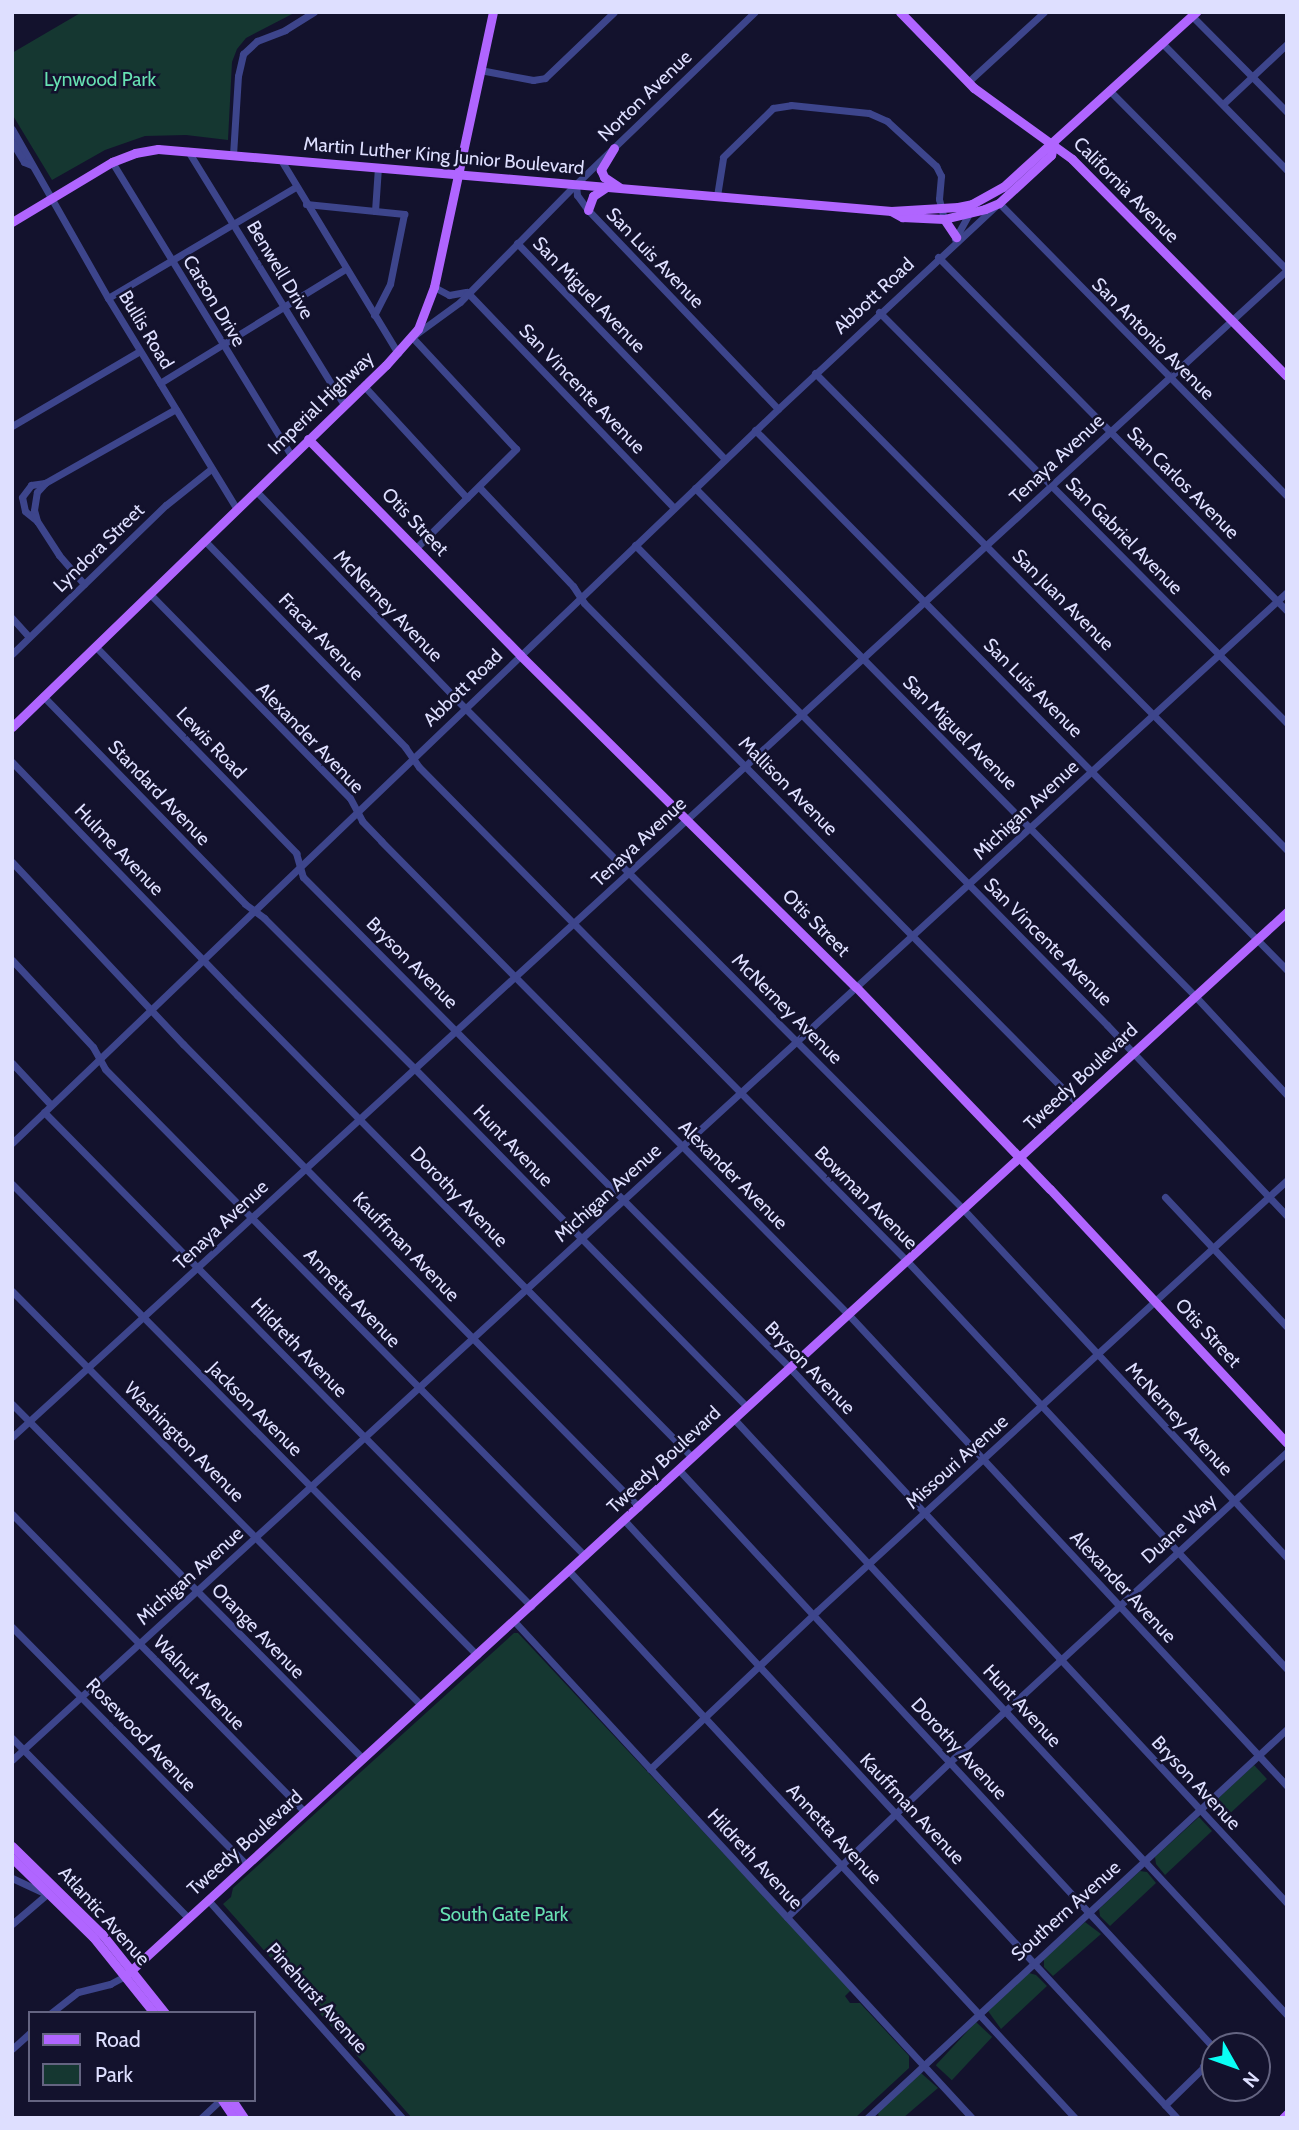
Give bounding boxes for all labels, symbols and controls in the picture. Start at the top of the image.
street label: Norton Avenue [593,46,697,146]
park label: Lynwood Park [44,69,156,91]
street label: Martin Luther King Junior Boulevard [303,132,585,180]
street label: California Avenue [1068,132,1184,248]
street label: San Luis Avenue [601,203,709,313]
street label: Benwell Drive [242,217,318,323]
street label: San Miguel Avenue [528,232,650,358]
street label: Carson Drive [178,251,250,351]
street label: Abbott Road [829,253,919,339]
street label: San Antonio Avenue [1087,273,1219,405]
street label: Bullis Road [114,287,178,373]
street label: San Vincente Avenue [514,319,650,459]
street label: Imperial Highway [263,347,379,459]
street label: Tenaya Avenue [1005,409,1109,509]
street label: San Carlos Avenue [1122,422,1244,544]
street label: San Gabriel Avenue [1061,473,1187,599]
street label: Otis Street [377,483,453,561]
street label: Lyndora Street [49,499,149,597]
street label: McNerney Avenue [329,545,447,667]
street label: San Juan Avenue [1008,545,1118,655]
street label: Fracar Avenue [274,589,368,685]
street label: San Luis Avenue [979,634,1087,742]
street label: Abbott Road [419,645,507,731]
street label: San Miguel Avenue [898,671,1022,795]
street label: Alexander Avenue [251,678,369,798]
street label: Lewis Road [171,703,251,783]
street label: Mallison Avenue [734,732,842,840]
street label: Standard Avenue [103,736,215,850]
street label: Michigan Avenue [969,755,1083,865]
street label: Tenaya Avenue [587,792,691,892]
street label: Hulme Avenue [70,799,168,901]
street label: San Vincente Avenue [979,873,1117,1011]
street label: Otis Street [778,885,854,961]
street label: Bryson Avenue [361,912,463,1014]
street label: McNerney Avenue [727,949,847,1069]
street label: Tweedy Boulevard [1020,1019,1142,1135]
street label: Hunt Avenue [468,1100,558,1192]
street label: Alexander Avenue [674,1116,792,1234]
street label: Michigan Avenue [550,1139,666,1247]
street label: Dorothy Avenue [405,1142,513,1252]
street label: Bowman Avenue [810,1142,922,1254]
street label: Tenaya Avenue [169,1175,273,1275]
street label: Kauffman Avenue [348,1188,464,1306]
street label: Annetta Avenue [299,1244,405,1352]
street label: Hildreth Avenue [246,1294,352,1402]
street label: Otis Street [1170,1294,1246,1372]
street label: Bryson Avenue [760,1317,860,1419]
street label: Jackson Avenue [203,1357,307,1461]
street label: McNerney Avenue [1121,1358,1237,1480]
street label: Washington Avenue [119,1377,249,1507]
street label: Tweedy Boulevard [603,1402,725,1518]
street label: Missouri Avenue [901,1410,1013,1514]
street label: Duane Way [1137,1489,1221,1569]
street label: Michigan Avenue [132,1522,248,1630]
street label: Alexander Avenue [1065,1526,1181,1648]
street label: Orange Avenue [207,1579,309,1683]
street label: Walnut Avenue [148,1631,250,1735]
street label: Hunt Avenue [978,1660,1066,1752]
street label: Rosewood Avenue [81,1674,201,1796]
street label: Dorothy Avenue [906,1693,1012,1805]
street label: Bryson Avenue [1147,1731,1245,1835]
street label: Kauffman Avenue [855,1749,969,1869]
street label: Annetta Avenue [782,1779,886,1889]
street label: Tweedy Boulevard [183,1785,307,1901]
street label: Hildreth Avenue [703,1804,807,1914]
street label: Southern Avenue [1007,1856,1125,1966]
street label: Atlantic Avenue [54,1862,154,1970]
park label: South Gate Park [440,1904,568,1926]
street label: Pinehurst Avenue [262,1938,372,2058]
legend [28,2011,256,2102]
text: Road [95,2027,141,2052]
north arrow [1201,2032,1271,2102]
text: Park [95,2062,133,2087]
text: N [1238,2067,1264,2092]

